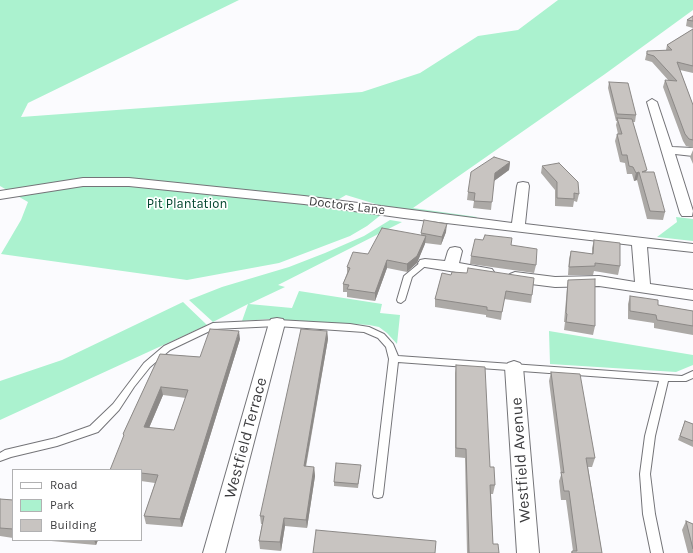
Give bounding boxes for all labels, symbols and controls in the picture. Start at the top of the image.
street label: Doctors Lane [308,194,386,218]
park label: Pit Plantation [147,196,227,212]
street label: Westfield Terrace [221,375,271,501]
street label: Westfield Avenue [507,397,535,523]
legend [12,469,142,541]
text: Road [50,478,78,492]
text: Park [50,498,74,512]
text: Building [50,518,96,532]

